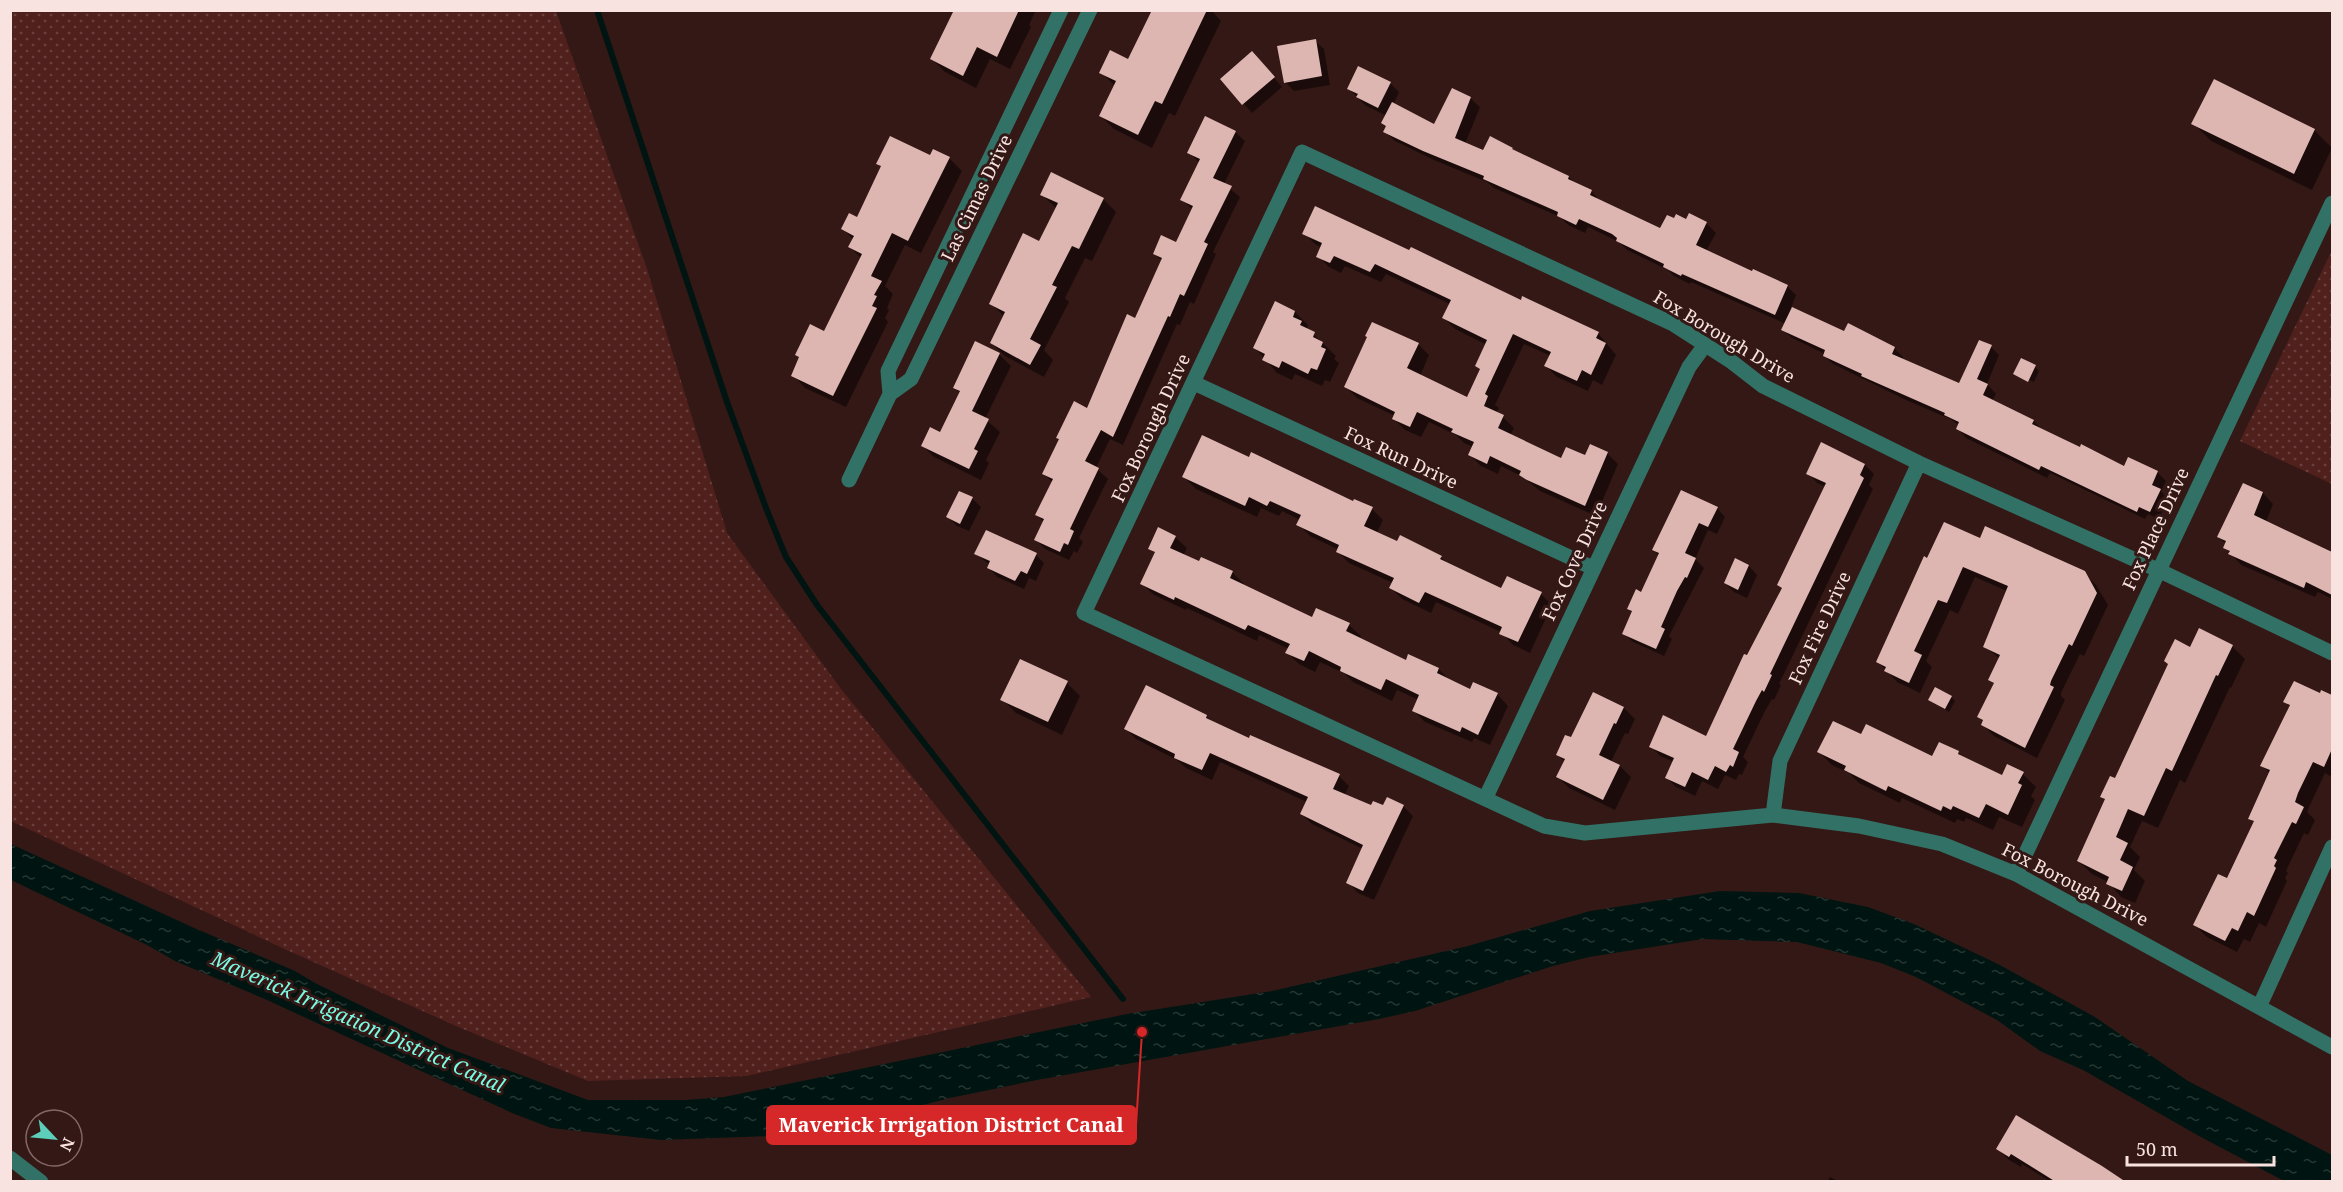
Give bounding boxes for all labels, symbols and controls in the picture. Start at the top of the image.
street label: Las Cimas Drive [935,130,1017,265]
street label: Fox Borough Drive [1649,284,1800,388]
street label: Fox Borough Drive [1105,350,1195,506]
street label: Fox Run Drive [1341,420,1462,494]
street label: Fox Place Drive [2116,463,2194,594]
street label: Fox Cove Drive [1536,497,1612,624]
street label: Fox Fire Drive [1782,567,1856,688]
street label: Fox Borough Drive [1998,837,2153,931]
water label: Maverick Irrigation District Canal [206,944,509,1099]
callout: Maverick Irrigation District Canal [767,1106,1136,1144]
north arrow [24,1108,84,1168]
text: Maverick Irrigation District Canal [779,1111,1123,1138]
scale bar [2127,1129,2274,1167]
text: N [55,1134,80,1155]
text: 50 m [2136,1137,2178,1161]

